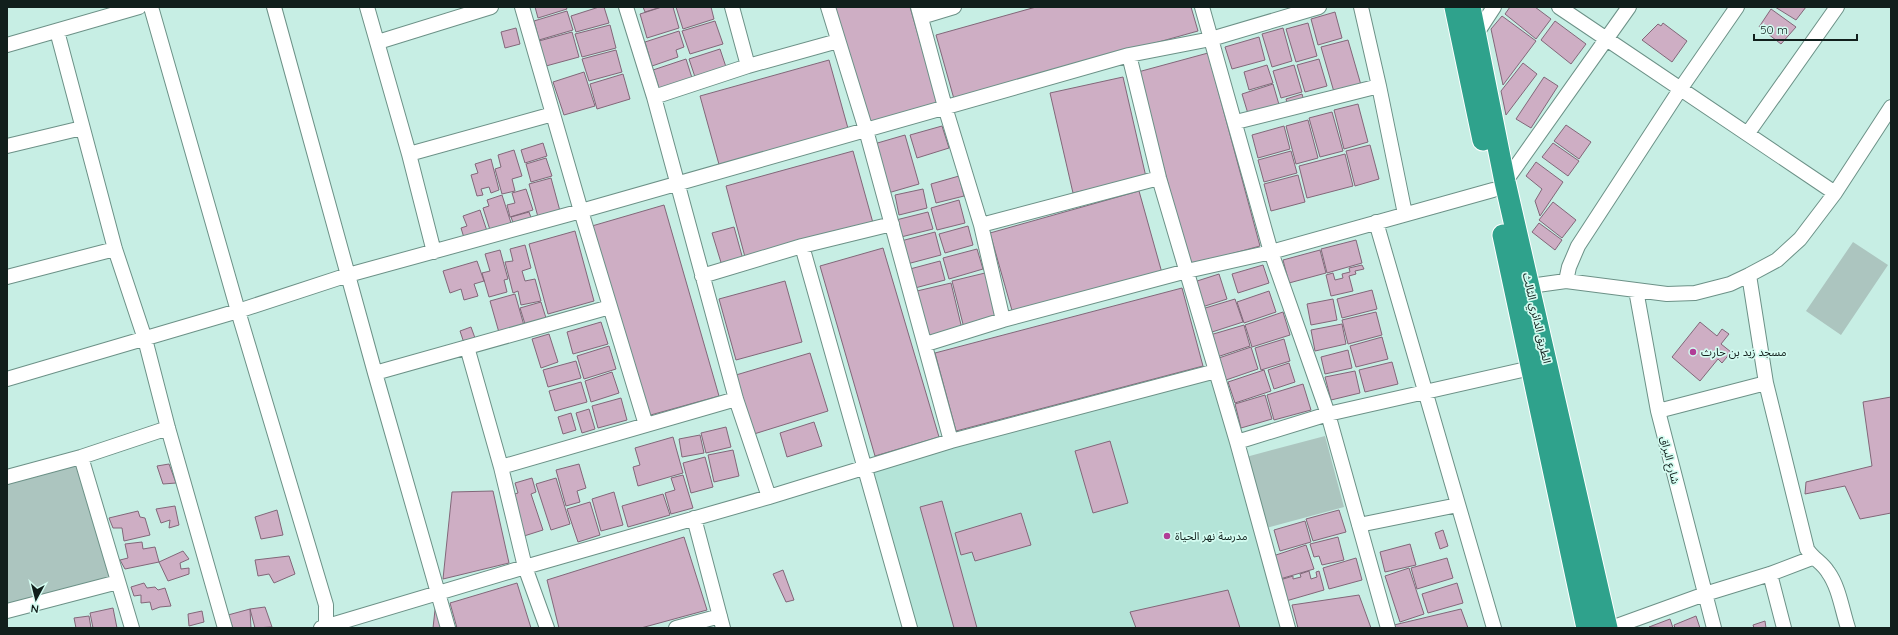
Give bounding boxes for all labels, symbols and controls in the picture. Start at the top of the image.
scale bar [1754,16,1857,42]
text: 50 m [1760,22,1788,37]
street label: الطريق الدائري الثالث [1517,271,1554,365]
place label: مسجد زيد بن حارث [1701,345,1787,359]
marker: مسجد زيد بن حارث [1688,347,1698,357]
street label: شارع البراق [1656,435,1683,486]
place label: مدرسة نهر الحياة [1175,529,1248,543]
marker: مدرسة نهر الحياة [1162,531,1172,541]
north arrow [16,579,56,619]
text: N [30,601,40,616]

